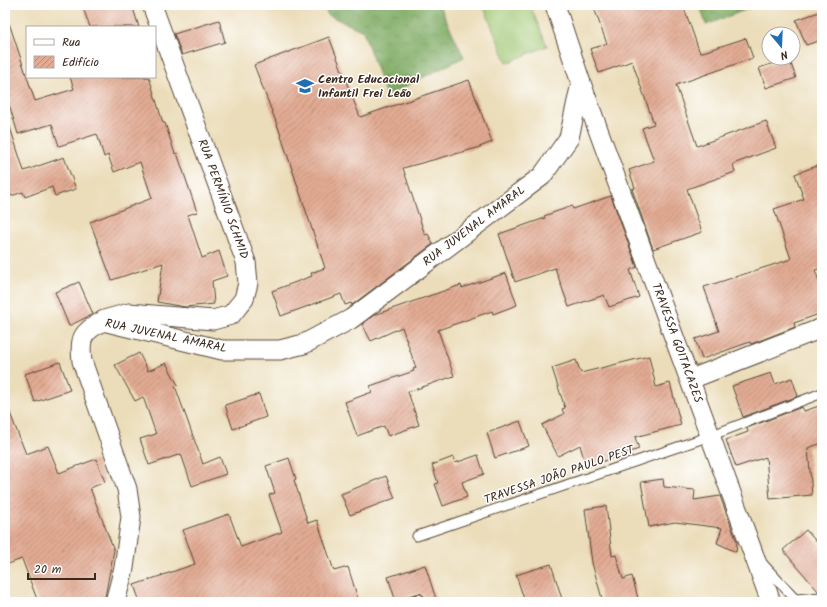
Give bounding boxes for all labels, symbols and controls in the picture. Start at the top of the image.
legend [26,26,156,78]
north arrow [761,26,801,66]
text: Rua [62,33,81,52]
text: N [778,45,790,64]
text: Edifício [62,53,99,72]
place label: Centro Educacional Infantil Frei Leão [318,70,420,103]
school or university icon: Centro Educacional Infantil Frei Leão [295,76,315,96]
street label: RUA PERMÍNIO SCHMID [192,136,254,262]
street label: RUA JUVENAL AMARAL [419,181,529,271]
street label: TRAVESSA GOITACAZES [646,280,708,406]
street label: RUA JUVENAL AMARAL [103,314,229,358]
street label: TRAVESSA JOÃO PAULO PEST [481,440,638,510]
scale bar [28,555,95,581]
text: 20 m [34,560,62,579]

